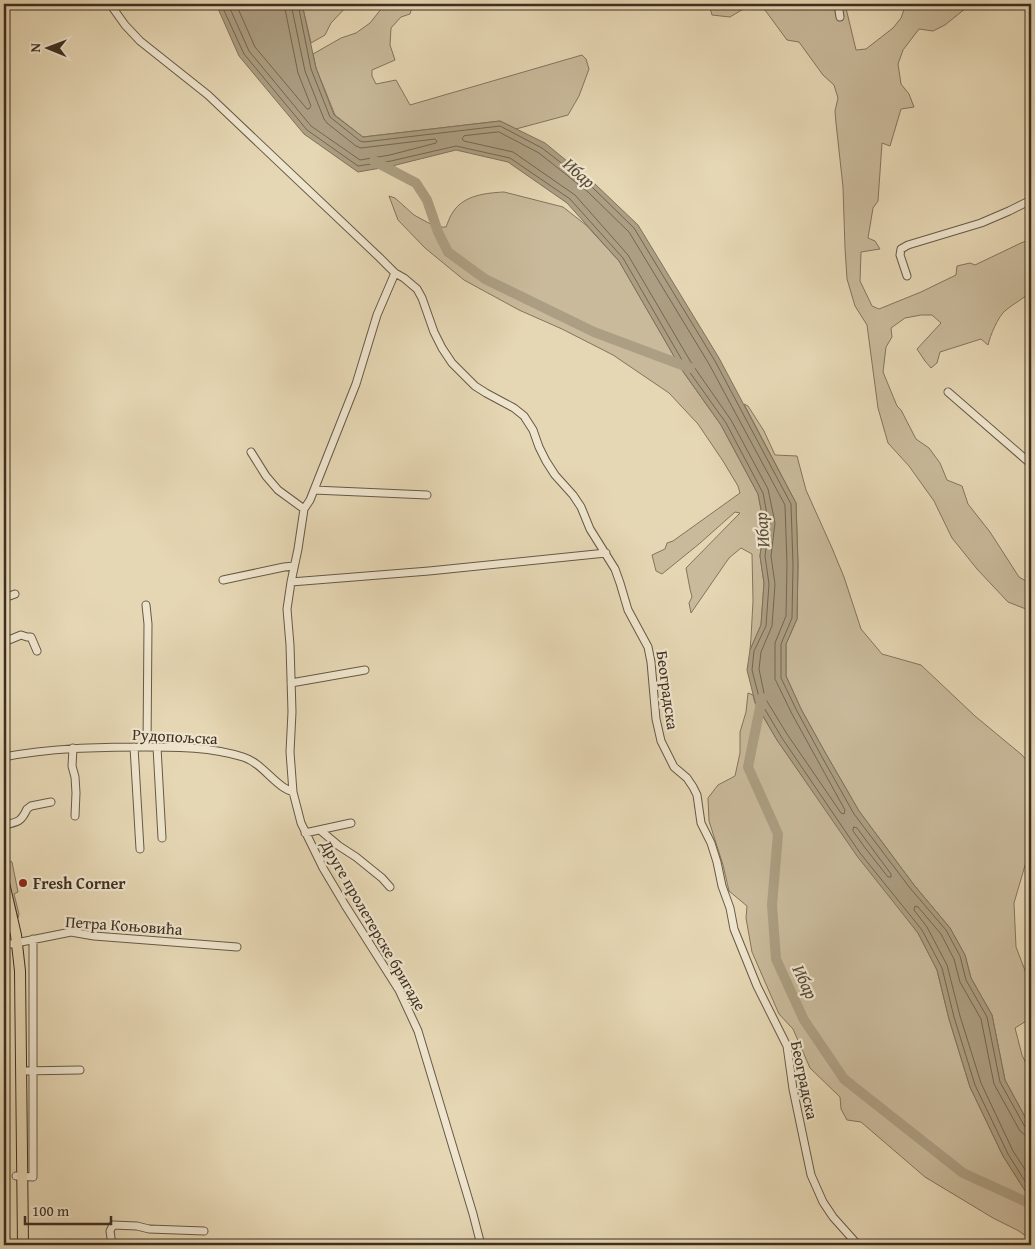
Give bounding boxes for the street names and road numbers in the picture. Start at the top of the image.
street label: Београдска [651,649,685,731]
street label: Рудопољска [132,722,219,750]
street label: Друге пролетерске бригаде [315,834,433,1015]
street label: Петра Коњовића [65,909,184,941]
street label: Београдска [785,1039,825,1122]

